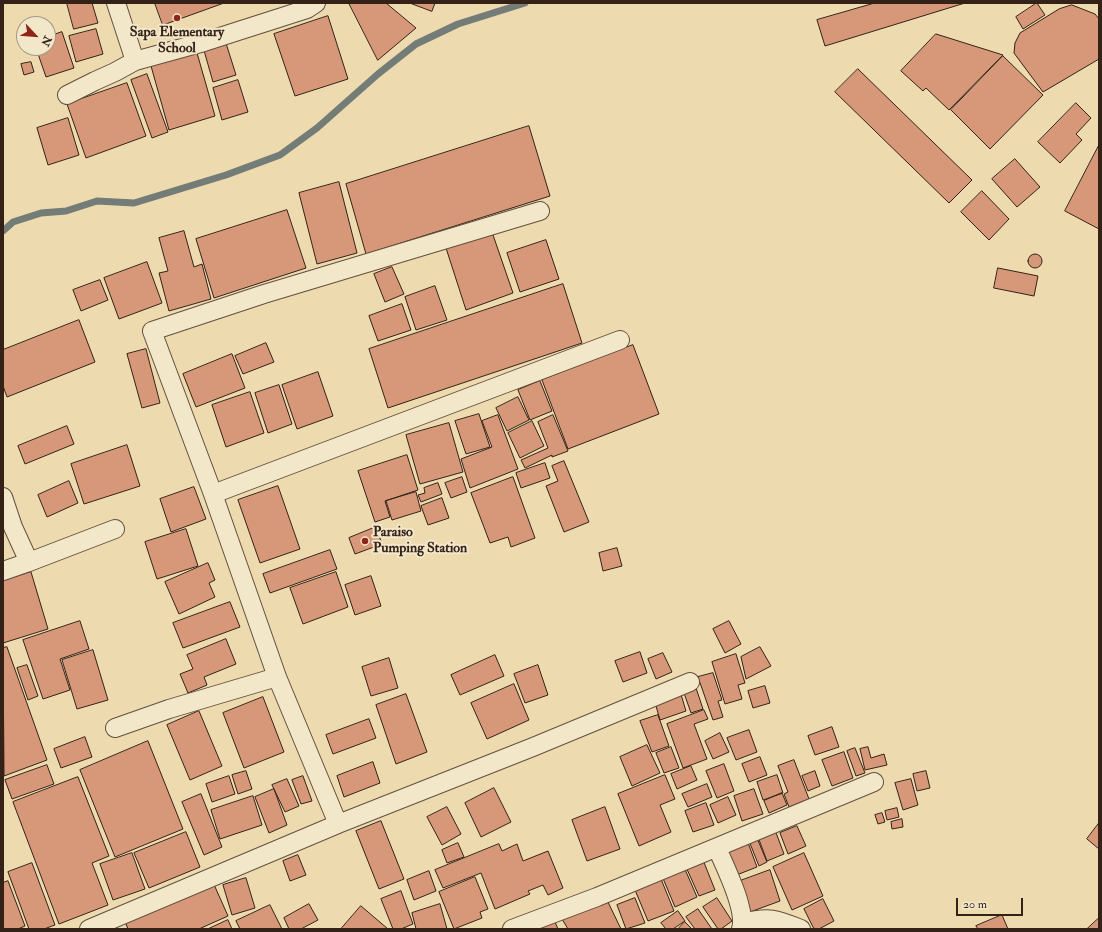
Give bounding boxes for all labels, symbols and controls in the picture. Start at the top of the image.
marker: Sapa Elementary School [172,13,182,23]
north arrow [16,16,56,56]
place label: Sapa Elementary School [130,25,224,58]
text: N [38,34,54,48]
place label: Paraiso Pumping Station [373,525,467,558]
marker: Paraiso Pumping Station [360,536,370,546]
scale bar [958,890,1025,916]
text: 20 m [963,897,987,912]

